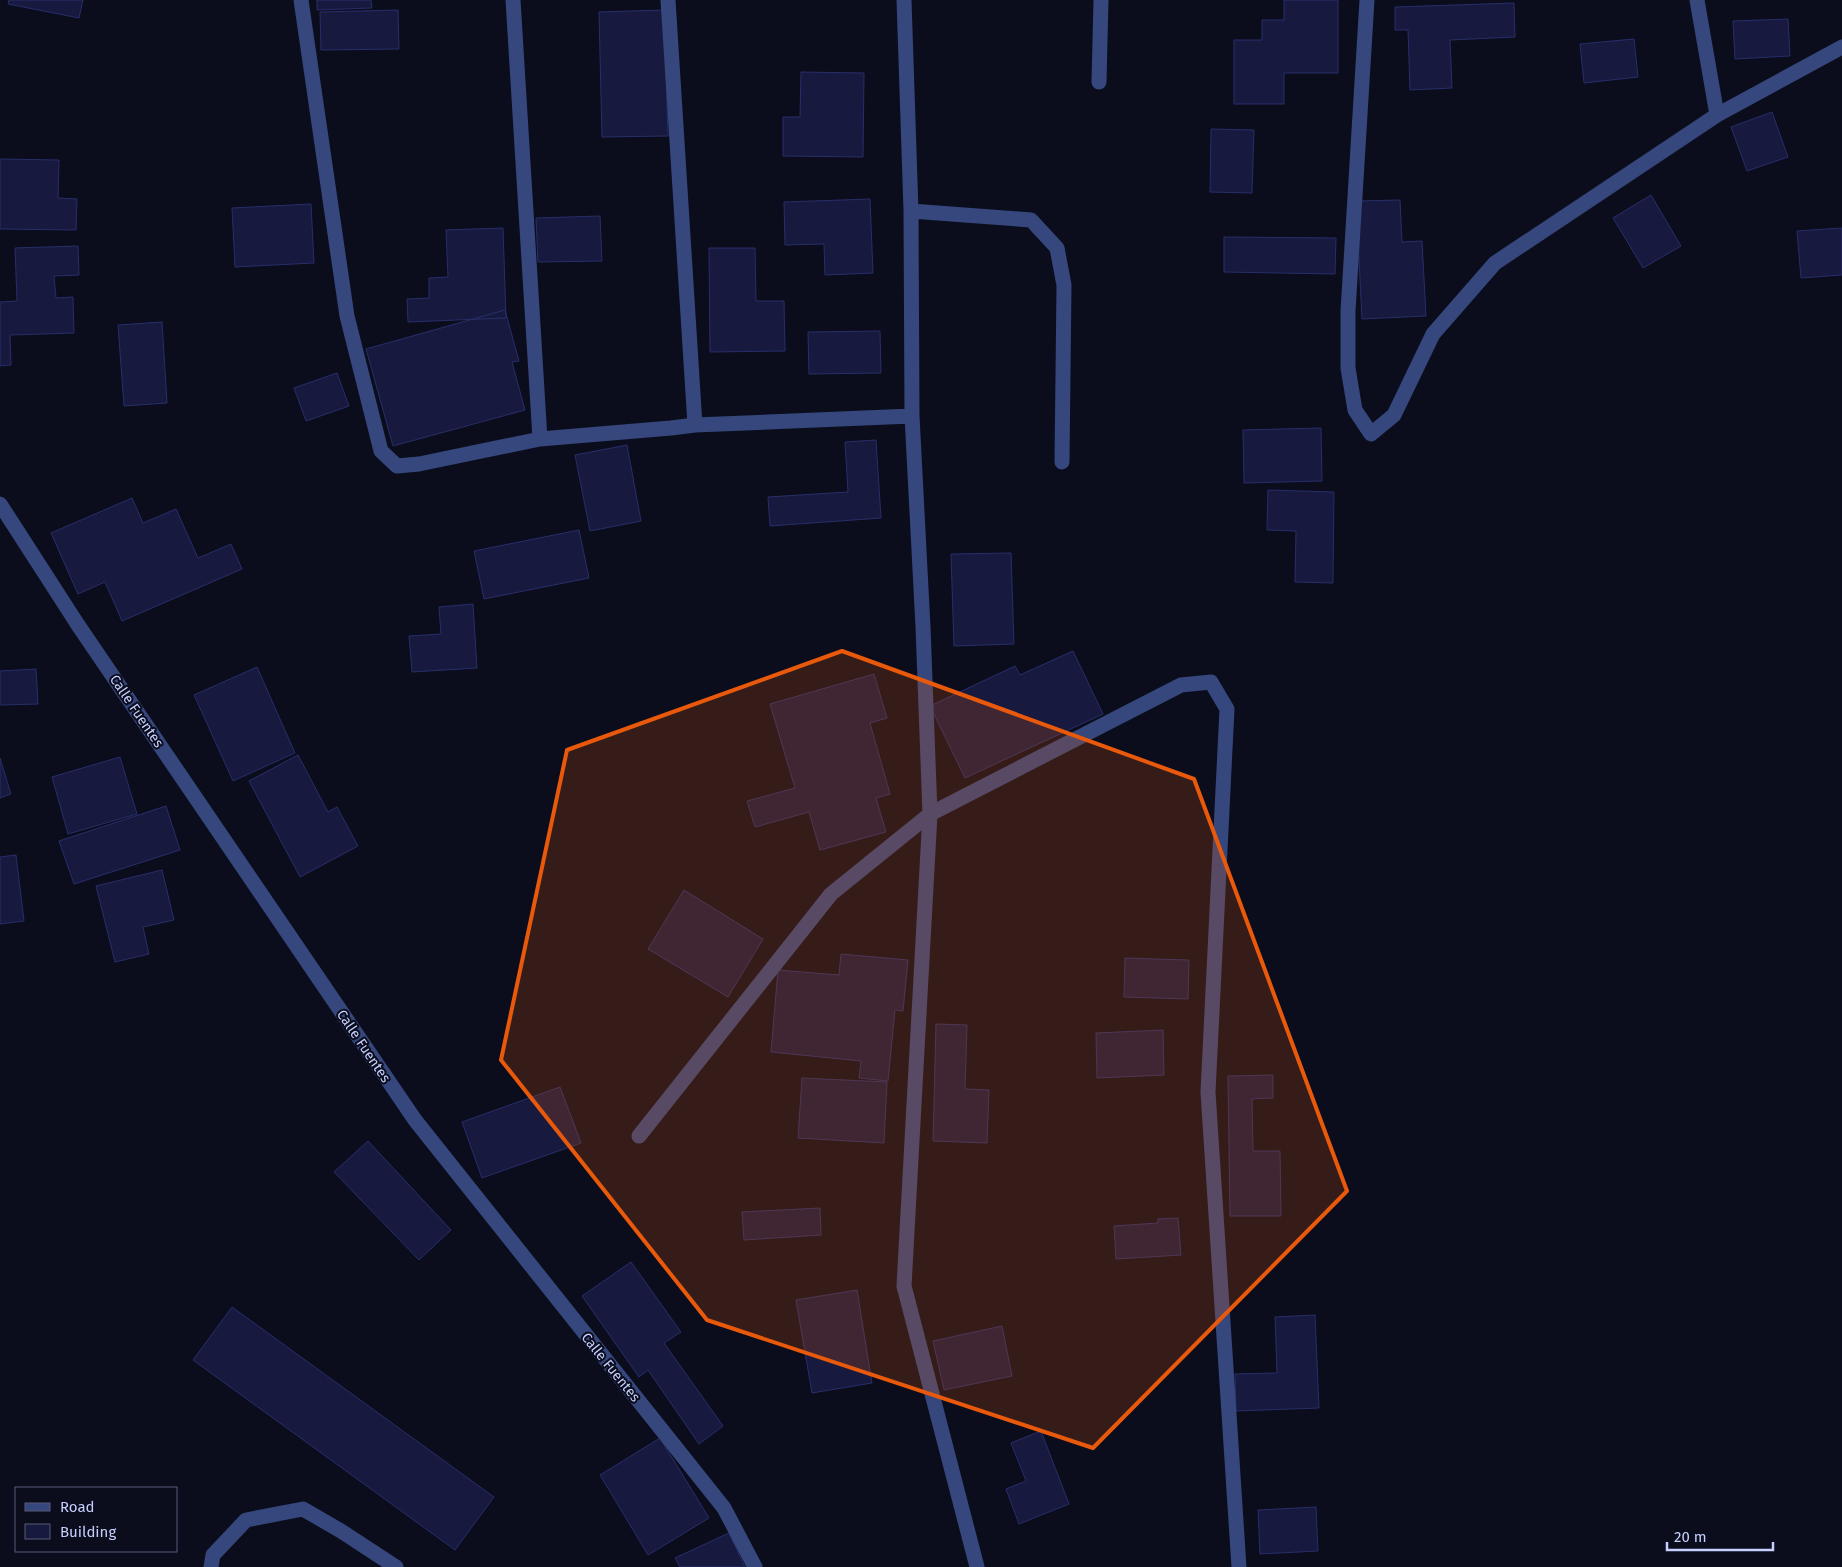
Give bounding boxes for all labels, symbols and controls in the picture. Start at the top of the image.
street label: Calle Fuentes [106,672,167,751]
street label: Calle Fuentes [333,1007,394,1086]
street label: Calle Fuentes [578,1329,644,1406]
legend [15,1487,178,1552]
text: Road [60,1498,95,1516]
scale bar [1667,1520,1773,1552]
text: Building [60,1523,116,1541]
text: 20 m [1674,1528,1707,1546]

